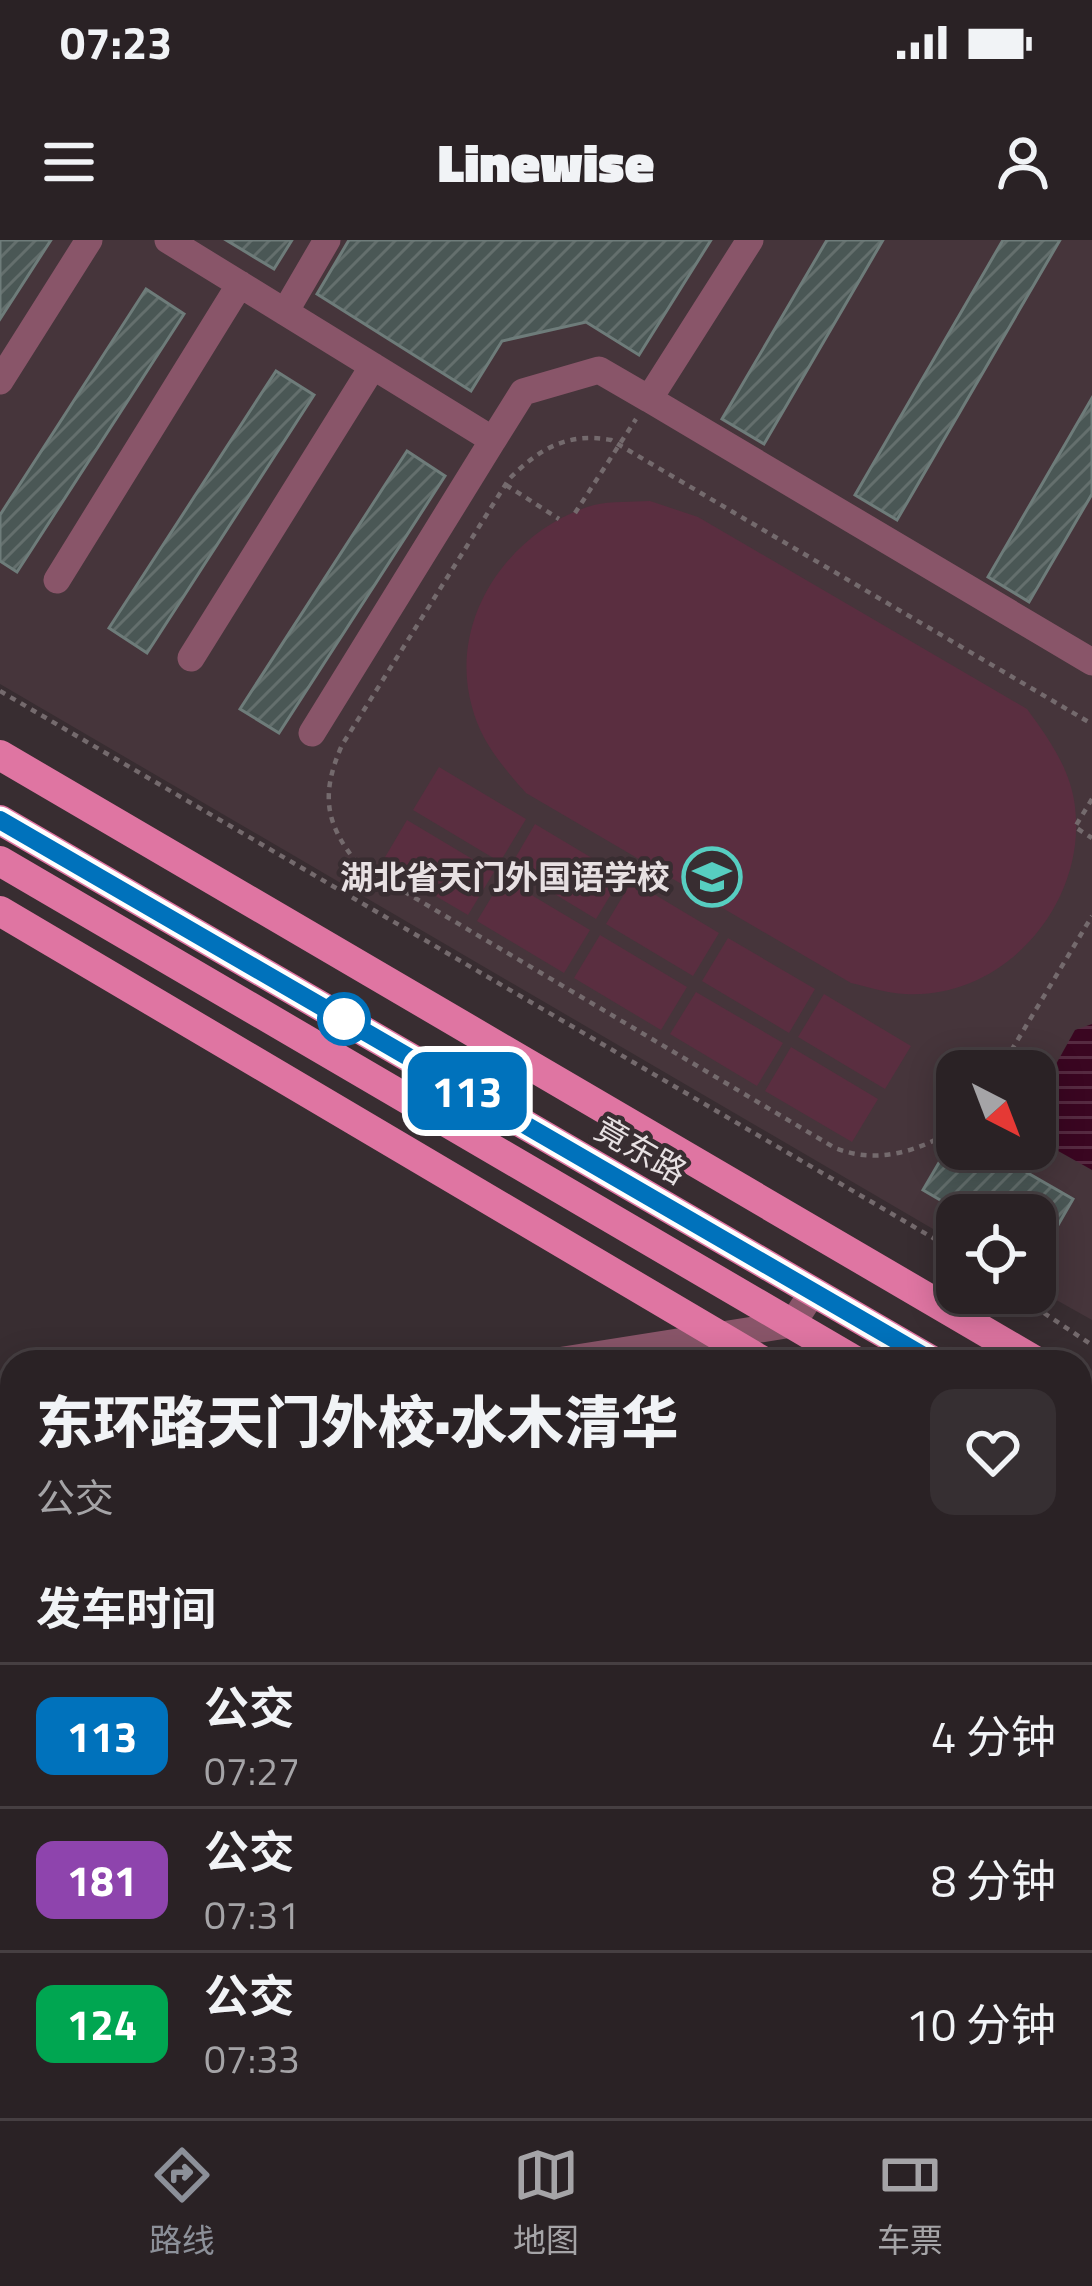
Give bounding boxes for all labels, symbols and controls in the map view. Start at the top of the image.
text: 07:23 [60,8,172,76]
text: Linewise [438,121,654,203]
icon: menu [36,129,102,195]
icon: person [990,129,1056,195]
school or university icon: 湖北省天门外国语学校 [681,846,743,908]
place label: 湖北省天门外国语学校 [340,852,670,902]
unlabelled marker [319,994,369,1044]
north arrow [936,1050,1056,1170]
map controls [936,1050,1056,1314]
line badge: 113 [398,1052,536,1130]
text: 113 [432,1059,502,1123]
street label: 竟东路 [586,1104,696,1196]
button: locate [936,1194,1056,1314]
text: 东环路天门外校·水木清华 [36,1378,678,1465]
button: heart [930,1389,1056,1515]
text: 公交 [36,1468,114,1527]
text: 发车时间 [36,1574,216,1642]
text: 公交 [204,1673,294,1741]
text: 4 分钟 [931,1702,1056,1770]
text: 113 [67,1704,137,1768]
text: 07:27 [204,1741,300,1800]
text: 公交 [204,1817,294,1885]
text: 8 分钟 [931,1846,1056,1914]
text: 181 [67,1848,137,1912]
text: 07:31 [204,1885,300,1944]
text: 公交 [204,1961,294,2029]
text: 10 分钟 [906,1990,1056,2058]
text: 124 [67,1992,137,2056]
text: 07:33 [204,2029,300,2088]
tab: 路线 [149,2142,215,2265]
tab: 地图 [513,2142,579,2265]
tab: 车票 [877,2142,943,2265]

